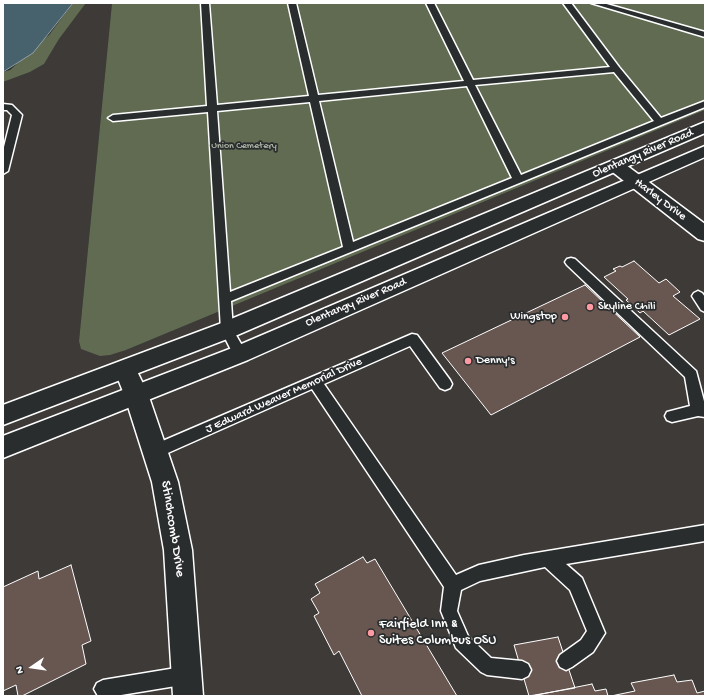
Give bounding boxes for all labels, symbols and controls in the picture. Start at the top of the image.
street label: Olentangy River Road [590,126,696,182]
park label: Union Cemetery [211,140,277,152]
street label: Harley Drive [631,176,689,224]
street label: Olentangy River Road [303,275,409,331]
place label: Skyline Chili [598,300,656,314]
marker: Skyline Chili [585,302,595,312]
place label: Wingstop [510,310,557,324]
marker: Wingstop [560,312,570,322]
place label: Denny's [476,354,515,368]
street label: J Edward Weaver Memorial Drive [203,355,365,437]
marker: Denny's [463,356,473,366]
street label: Stinchcomb Drive [156,480,188,578]
place label: Fairfield Inn & Suites Columbus OSU [379,617,496,650]
marker: Fairfield Inn & Suites Columbus OSU [366,628,376,638]
north arrow [12,647,52,687]
text: N [14,665,27,675]

